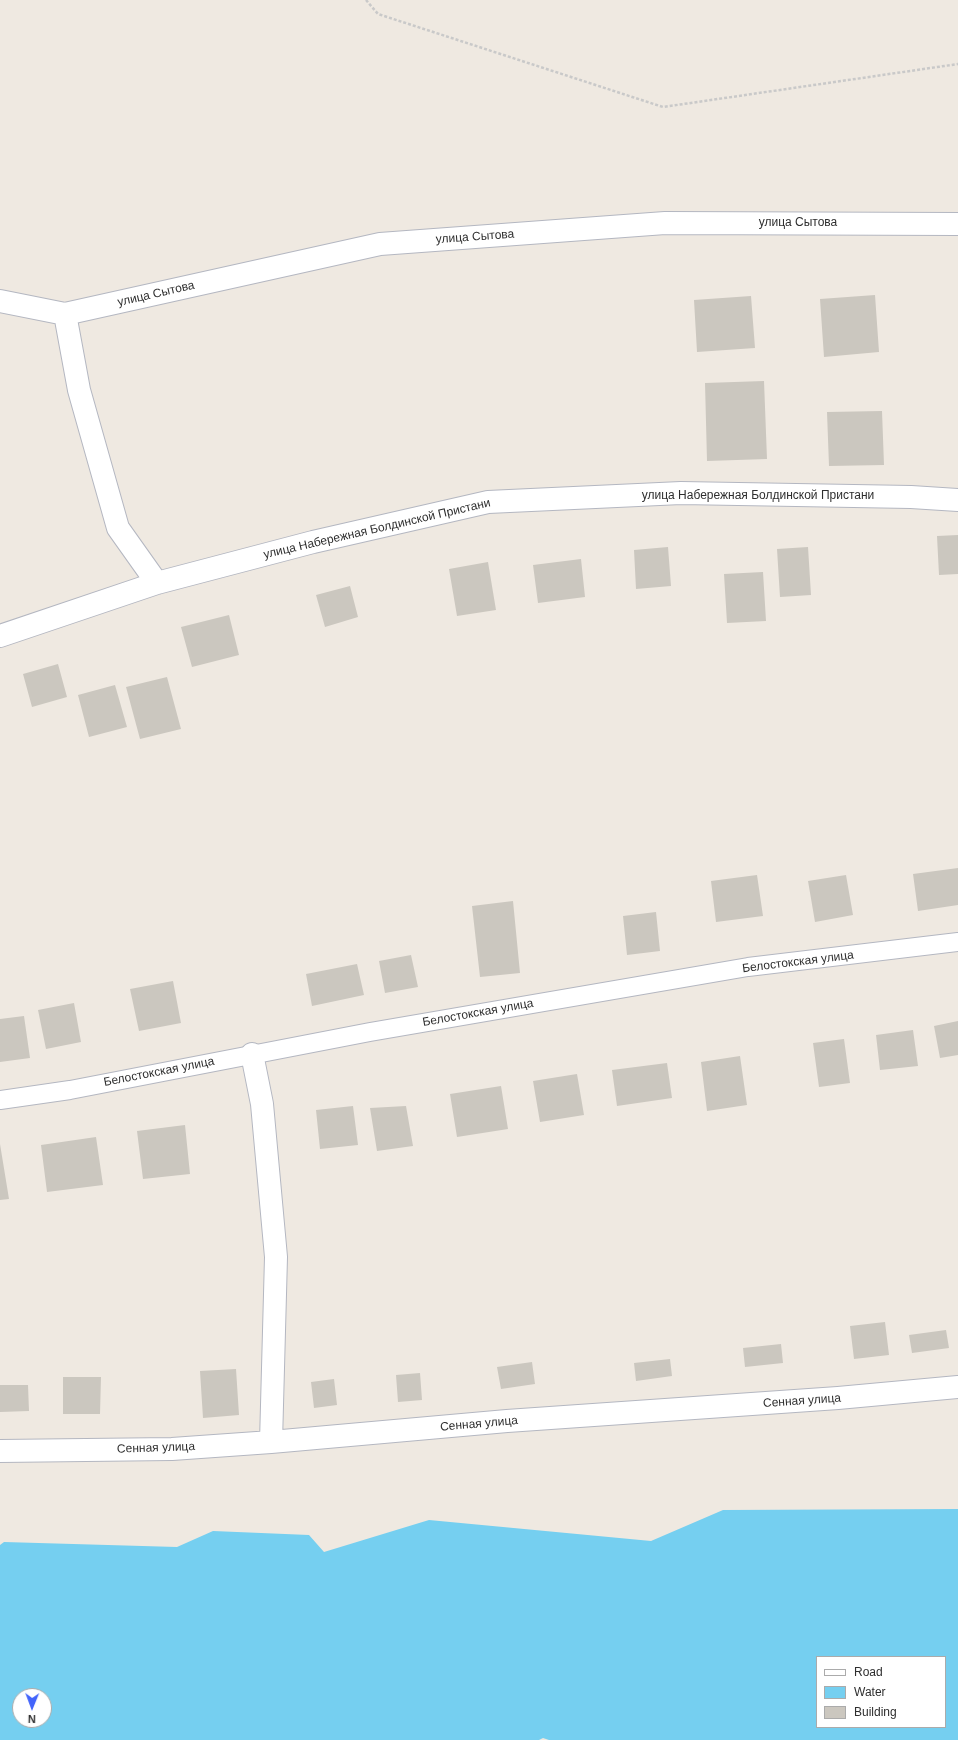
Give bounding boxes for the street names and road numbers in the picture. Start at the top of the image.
street label: улица Сытова [759,216,837,230]
street label: улица Сытова [435,227,515,247]
street label: улица Сытова [116,278,196,310]
street label: улица Набережная Болдинской Пристани [642,489,874,503]
street label: улица Набережная Болдинской Пристани [262,496,492,562]
street label: Белостокская улица [741,948,855,976]
street label: Белостокская улица [421,996,535,1030]
street label: Белостокская улица [102,1054,216,1090]
street label: Сенная улица [763,1391,841,1411]
street label: Сенная улица [439,1413,519,1435]
street label: Сенная улица [117,1439,195,1457]

